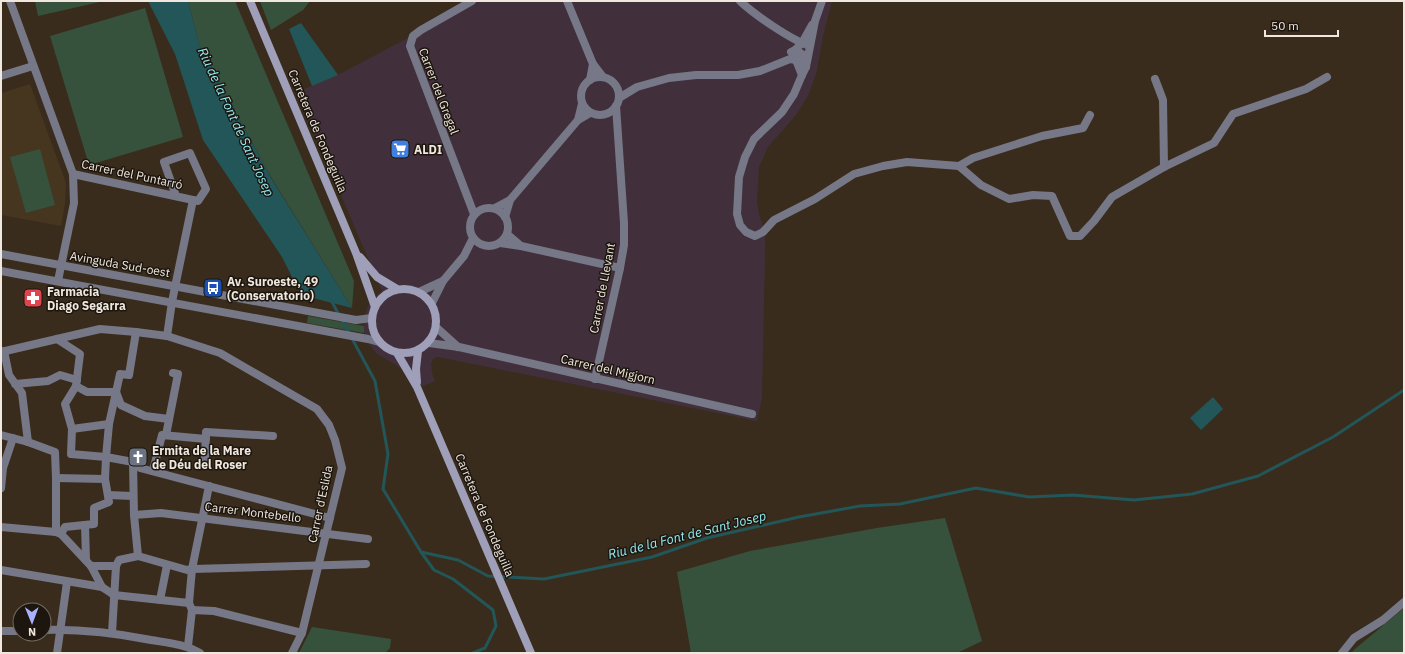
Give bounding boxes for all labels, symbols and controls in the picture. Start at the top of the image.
scale bar [1265,12,1338,38]
text: 50 m [1271,18,1299,33]
water label: Riu de la Font de Sant Josep [194,45,278,199]
street label: Carrer del Gregal [416,46,462,136]
street label: Carretera de Fondeguilla [285,67,351,195]
supermarket icon: ALDI [389,138,411,160]
place label: ALDI [414,142,442,157]
street label: Carrer del Puntarró [80,156,184,192]
street label: Carrer de Llevant [586,241,618,335]
street label: Avinguda Sud-oest [69,248,171,280]
place label: Av. Suroeste, 49 (Conservatorio) [227,274,318,303]
bus stop icon: Av. Suroeste, 49 (Conservatorio) [202,277,224,299]
place label: Farmacia Diago Segarra [47,284,126,313]
pharmacy icon: Farmacia Diago Segarra [22,287,44,309]
street label: Carrer del Migjorn [559,351,657,387]
place label: Ermita de la Mare de Déu del Roser [152,443,251,472]
church icon: Ermita de la Mare de Déu del Roser [127,446,149,468]
street label: Carretera de Fondeguilla [452,451,518,579]
street label: Carrer d'Eslida [304,463,336,544]
street label: Carrer Montebello [204,499,302,525]
water label: Riu de la Font de Sant Josep [606,507,768,563]
north arrow [12,602,52,642]
text: N [28,625,36,639]

